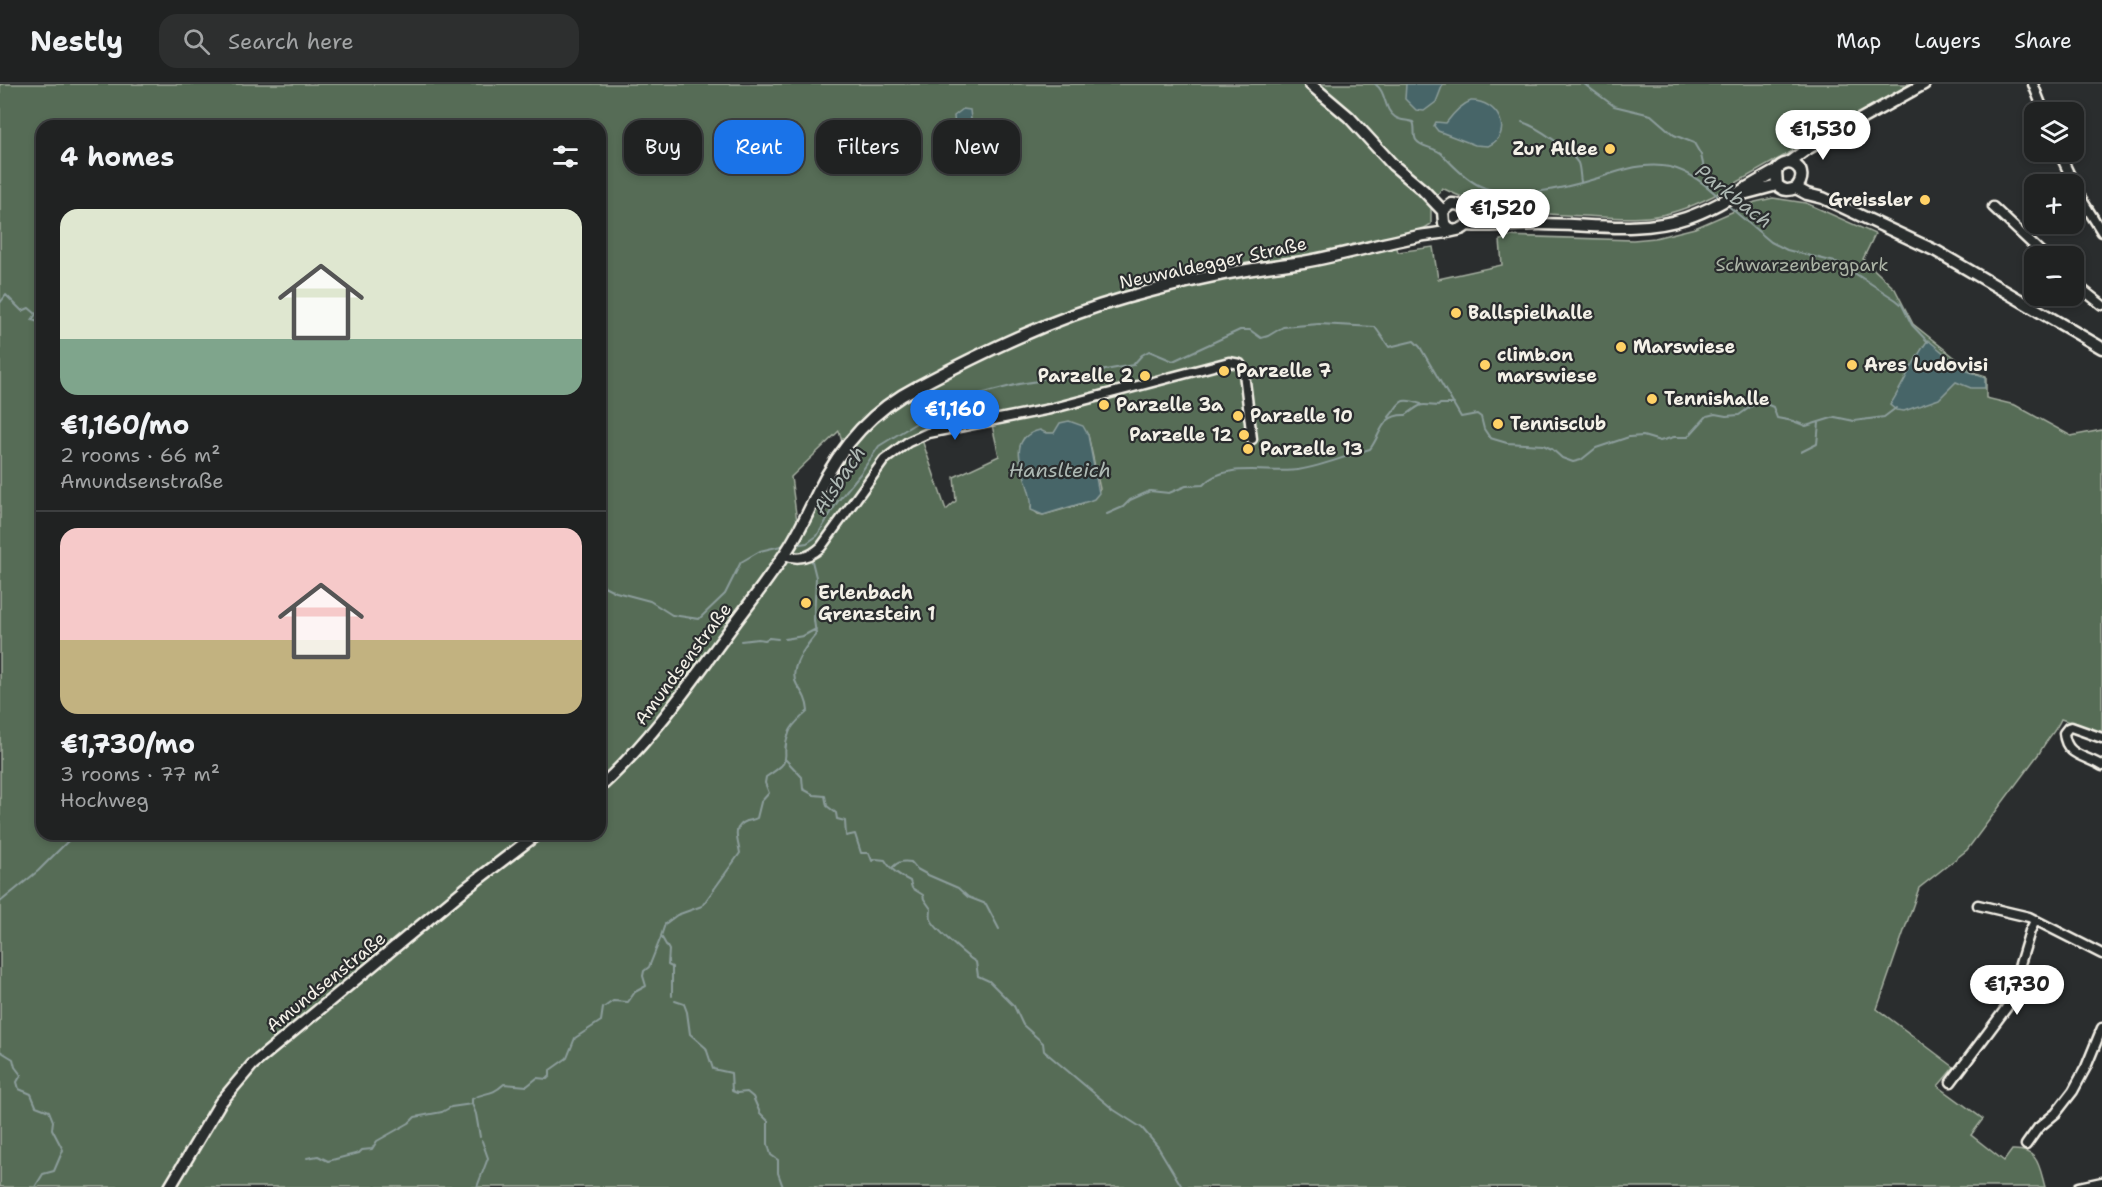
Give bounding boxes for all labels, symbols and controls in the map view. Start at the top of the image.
search box [159,14,579,68]
text: Nestly [30,22,123,60]
icon: search [180,25,213,58]
text: Search here [228,27,354,56]
text: Map [1836,27,1881,55]
text: Layers [1914,27,1981,55]
text: Share [2014,27,2072,55]
map controls [2024,102,2084,306]
button: layers [2024,102,2084,162]
pin: €1,530 [1774,110,1872,161]
text: €1,530 [1789,116,1857,142]
chip: Buy [624,120,702,174]
chip: Rent [714,120,804,174]
chip: Filters [816,120,921,174]
chip: New [933,120,1020,174]
place label: Zur Allee [1513,137,1598,161]
text: 4 homes [60,139,174,174]
icon: filters [549,140,582,173]
marker: Zur Allee [1603,142,1617,156]
water label: Parkbach [1690,158,1778,234]
button: + [2024,174,2084,234]
place label: Greissler [1828,188,1913,212]
pin: €1,520 [1454,189,1552,240]
marker: Greissler [1918,193,1932,207]
text: €1,520 [1470,195,1536,221]
street label: Neuwaldegger Straße [1117,231,1309,295]
button: − [2024,246,2084,306]
icon: home [267,248,375,356]
park label: Schwarzenbergpark [1715,253,1889,277]
place label: Ballspielhalle [1468,301,1593,325]
marker: Ballspielhalle [1449,306,1463,320]
place label: Marswiese [1633,335,1735,359]
marker: Marswiese [1614,340,1628,354]
place label: climb.on marswiese [1497,343,1597,388]
place label: Ares Ludovisi [1864,353,1988,377]
marker: climb.on marswiese [1478,358,1492,372]
marker: Ares Ludovisi [1845,358,1859,372]
place label: Parzelle 7 [1236,359,1332,383]
place label: Parzelle 2 [1038,364,1133,388]
marker: Parzelle 7 [1217,364,1231,378]
marker: Parzelle 2 [1138,369,1152,383]
place label: Tennishalle [1664,387,1770,411]
pin: €1,160 [906,390,1004,441]
marker: Tennishalle [1645,392,1659,406]
place label: Parzelle 3a [1116,393,1224,417]
text: €1,160 [924,396,986,422]
marker: Parzelle 3a [1097,398,1111,412]
place label: Parzelle 10 [1250,404,1353,428]
text: €1,160/mo [60,407,189,442]
marker: Parzelle 10 [1231,409,1245,423]
place label: Tennisclub [1510,412,1606,436]
marker: Tennisclub [1491,417,1505,431]
place label: Parzelle 12 [1129,423,1232,447]
marker: Parzelle 12 [1237,428,1251,442]
place label: Parzelle 13 [1260,437,1363,461]
water label: Alsbach [807,441,871,519]
text: 2 rooms · 66 m² [60,442,221,468]
marker: Parzelle 13 [1241,442,1255,456]
water label: Hanslteich [1009,457,1111,483]
text: Amundsenstraße [60,468,224,494]
icon: home [267,567,375,675]
place label: Erlenbach Grenzstein 1 [818,581,936,626]
marker: Erlenbach Grenzstein 1 [799,596,813,610]
street label: Amundsenstraße [629,598,737,730]
text: €1,730/mo [60,726,195,761]
text: 3 rooms · 77 m² [60,761,220,787]
text: Hochweg [60,787,149,813]
street label: Amundsenstraße [261,926,391,1038]
pin: €1,730 [1968,965,2066,1016]
text: €1,730 [1984,971,2050,997]

